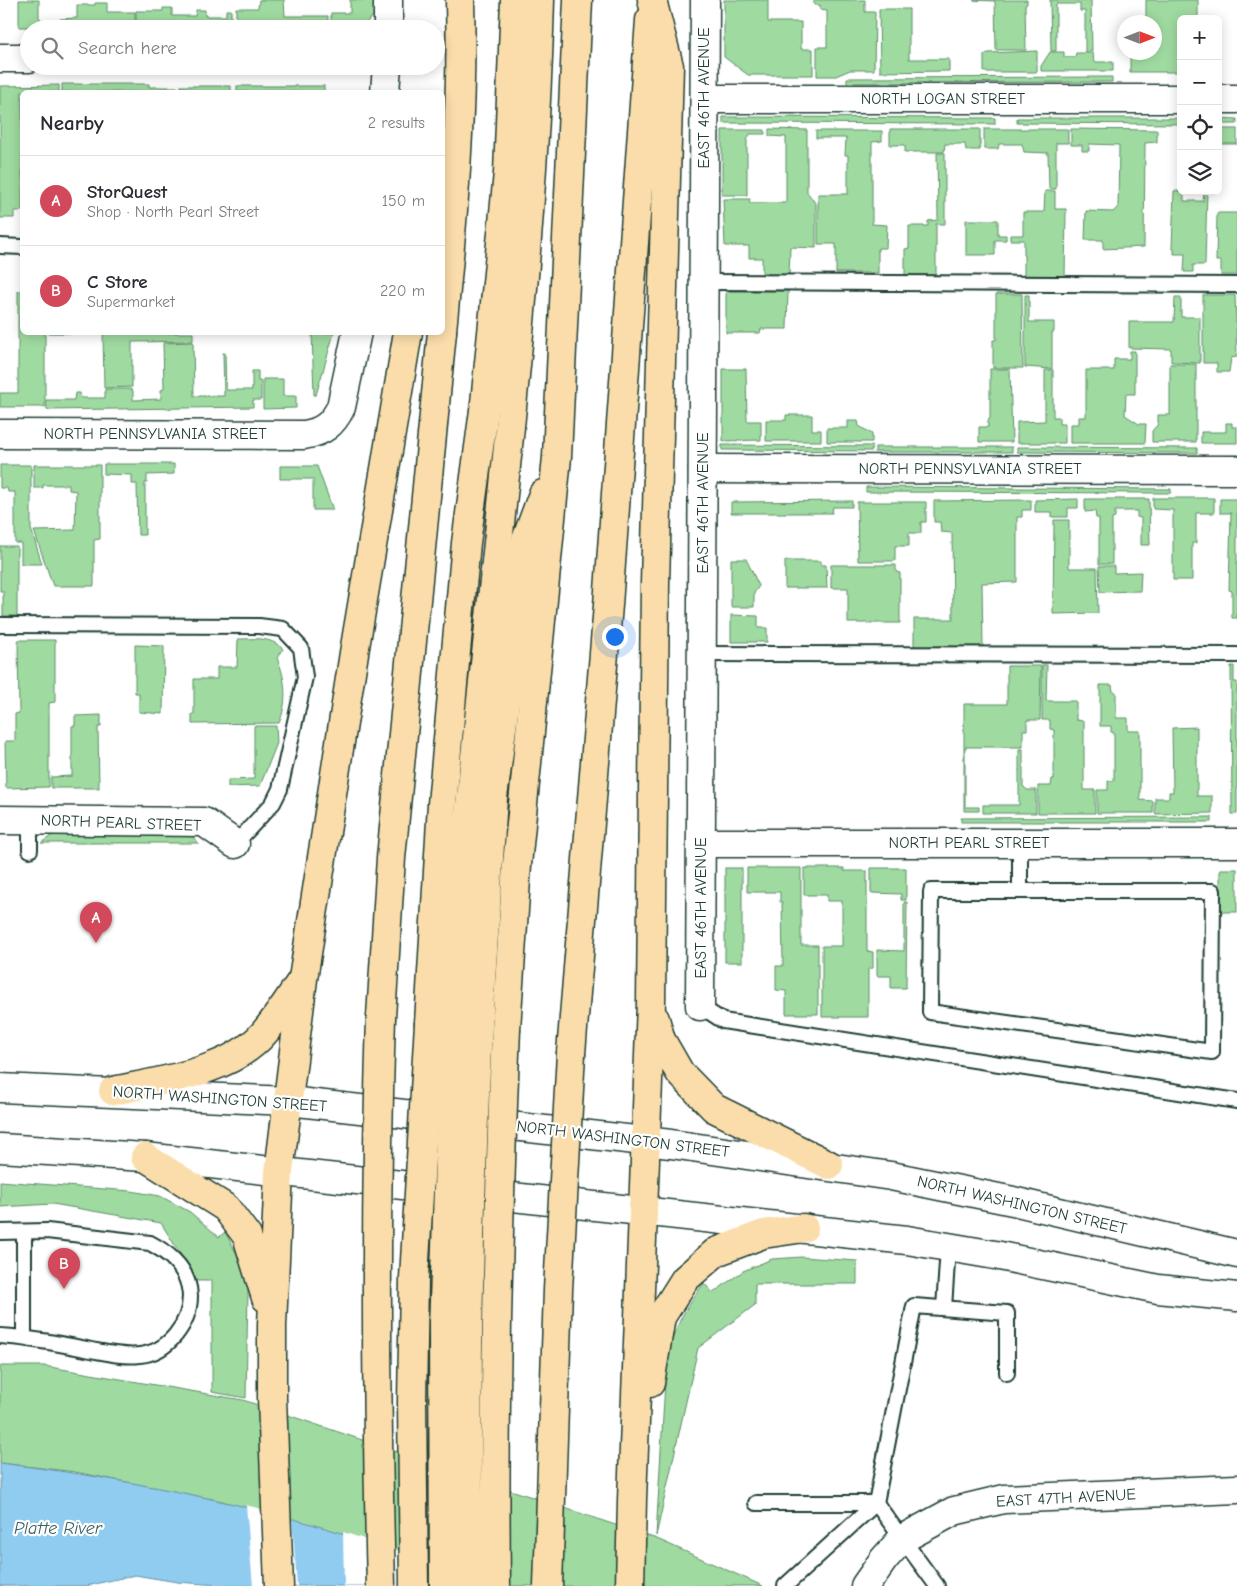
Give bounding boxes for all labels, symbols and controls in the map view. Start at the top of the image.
north arrow [1117,15,1162,60]
map controls [1177,15,1222,195]
button: + [1177,15,1222,60]
search box [20,20,445,75]
street label: EAST 46TH AVENUE [695,27,713,169]
icon: search [38,34,66,62]
text: Search here [78,37,177,59]
button: − [1177,60,1222,105]
street label: NORTH LOGAN STREET [861,90,1026,108]
button: locate [1177,105,1222,150]
text: Nearby [40,111,104,135]
text: 2 results [368,114,425,132]
button: layers [1177,150,1222,195]
text: StorQuest [87,181,167,203]
text: A [52,192,60,210]
text: 150 m [382,192,425,210]
text: Shop · North Pearl Street [87,203,259,221]
text: C Store [87,271,148,293]
text: B [51,282,61,300]
text: 220 m [380,282,425,300]
text: Supermarket [87,293,175,311]
street label: NORTH PENNSYLVANIA STREET [43,425,267,443]
street label: EAST 46TH AVENUE [694,432,712,574]
street label: NORTH PENNSYLVANIA STREET [858,460,1082,478]
your location [602,624,628,650]
street label: NORTH PEARL STREET [40,811,202,835]
street label: NORTH PEARL STREET [889,834,1050,852]
street label: EAST 46TH AVENUE [692,837,710,979]
pin: A [80,902,112,943]
street label: NORTH WASHINGTON STREET [112,1083,328,1116]
street label: NORTH WASHINGTON STREET [515,1117,731,1161]
street label: NORTH WASHINGTON STREET [915,1172,1129,1238]
pin: B [48,1248,80,1289]
street label: EAST 47TH AVENUE [996,1485,1137,1511]
water label: Platte River [14,1518,103,1539]

